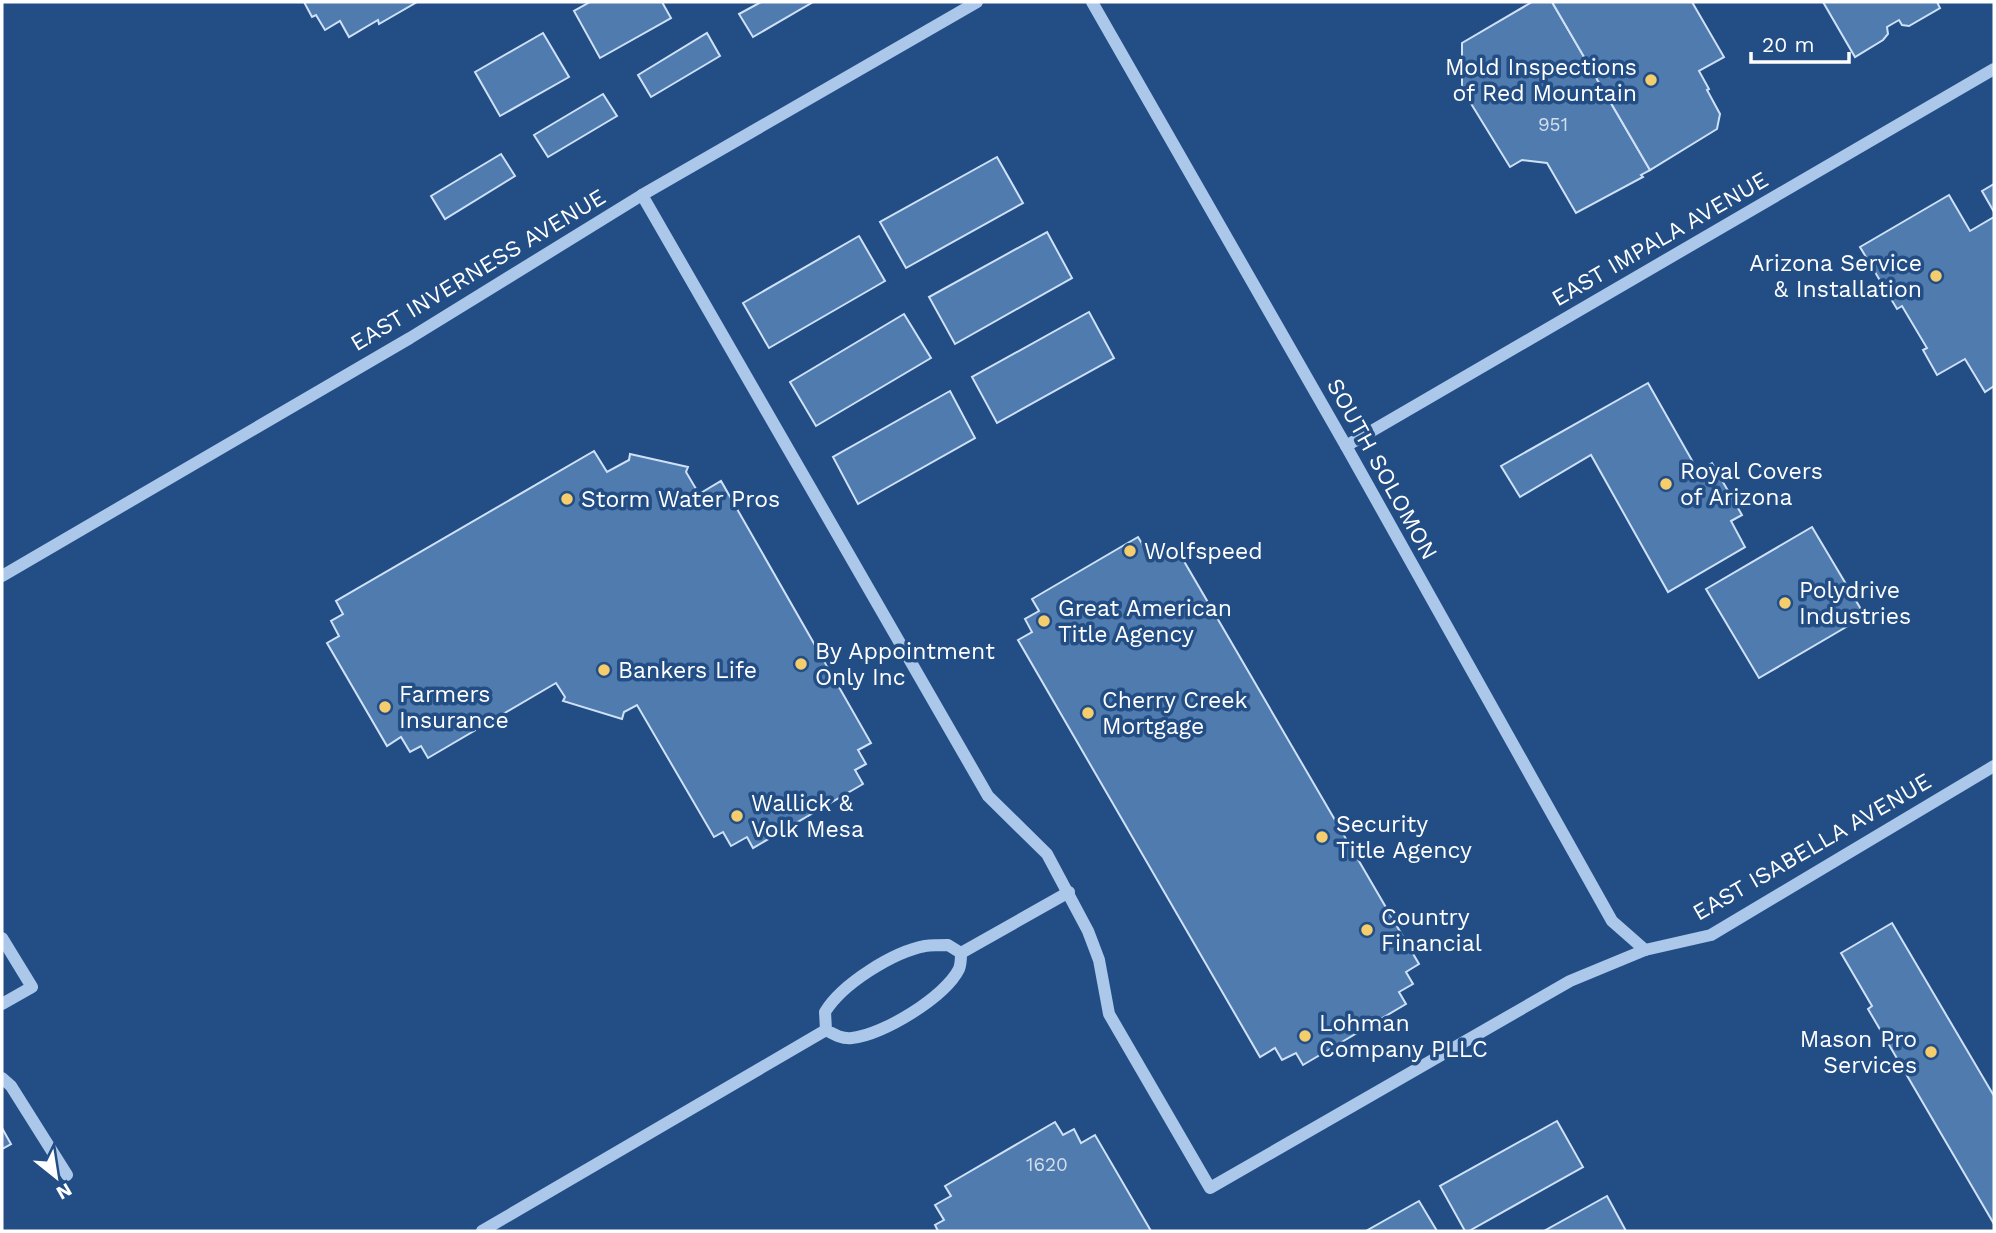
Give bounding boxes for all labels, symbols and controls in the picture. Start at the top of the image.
scale bar [1751,21,1849,65]
text: 20 m [1762,32,1814,57]
place label: Mold Inspections of Red Mountain [1445,54,1637,107]
marker: Mold Inspections of Red Mountain [1643,72,1659,88]
house number: 951 [1538,113,1568,136]
street label: EAST IMPALA AVENUE [1547,166,1773,312]
street label: EAST INVERNESS AVENUE [346,183,610,357]
place label: Arizona Service & Installation [1749,250,1922,303]
marker: Arizona Service & Installation [1928,268,1944,284]
street label: SOUTH SOLOMON [1321,374,1443,564]
place label: Royal Covers of Arizona [1680,458,1823,511]
marker: Royal Covers of Arizona [1658,476,1674,492]
place label: Storm Water Pros [581,486,780,513]
marker: Storm Water Pros [559,491,575,507]
place label: Wolfspeed [1144,538,1263,565]
marker: Wolfspeed [1122,543,1138,559]
place label: Polydrive Industries [1799,577,1911,630]
place label: Great American Title Agency [1058,595,1232,648]
marker: Polydrive Industries [1777,595,1793,611]
marker: Great American Title Agency [1036,613,1052,629]
place label: By Appointment Only Inc [815,638,995,691]
marker: By Appointment Only Inc [793,656,809,672]
place label: Bankers Life [618,657,757,684]
marker: Bankers Life [596,662,612,678]
place label: Farmers Insurance [399,681,509,734]
place label: Cherry Creek Mortgage [1102,687,1248,740]
marker: Farmers Insurance [377,699,393,715]
marker: Cherry Creek Mortgage [1080,705,1096,721]
street label: EAST ISABELLA AVENUE [1688,768,1936,926]
place label: Wallick & Volk Mesa [751,790,864,843]
marker: Wallick & Volk Mesa [729,808,745,824]
place label: Security Title Agency [1336,811,1472,864]
marker: Security Title Agency [1314,829,1330,845]
place label: Country Financial [1381,904,1482,957]
marker: Country Financial [1359,922,1375,938]
place label: Lohman Company PLLC [1319,1010,1488,1063]
place label: Mason Pro Services [1800,1026,1917,1079]
marker: Lohman Company PLLC [1297,1028,1313,1044]
marker: Mason Pro Services [1923,1044,1939,1060]
north arrow [21,1142,91,1212]
house number: 1620 [1026,1153,1068,1176]
text: N [52,1178,76,1205]

